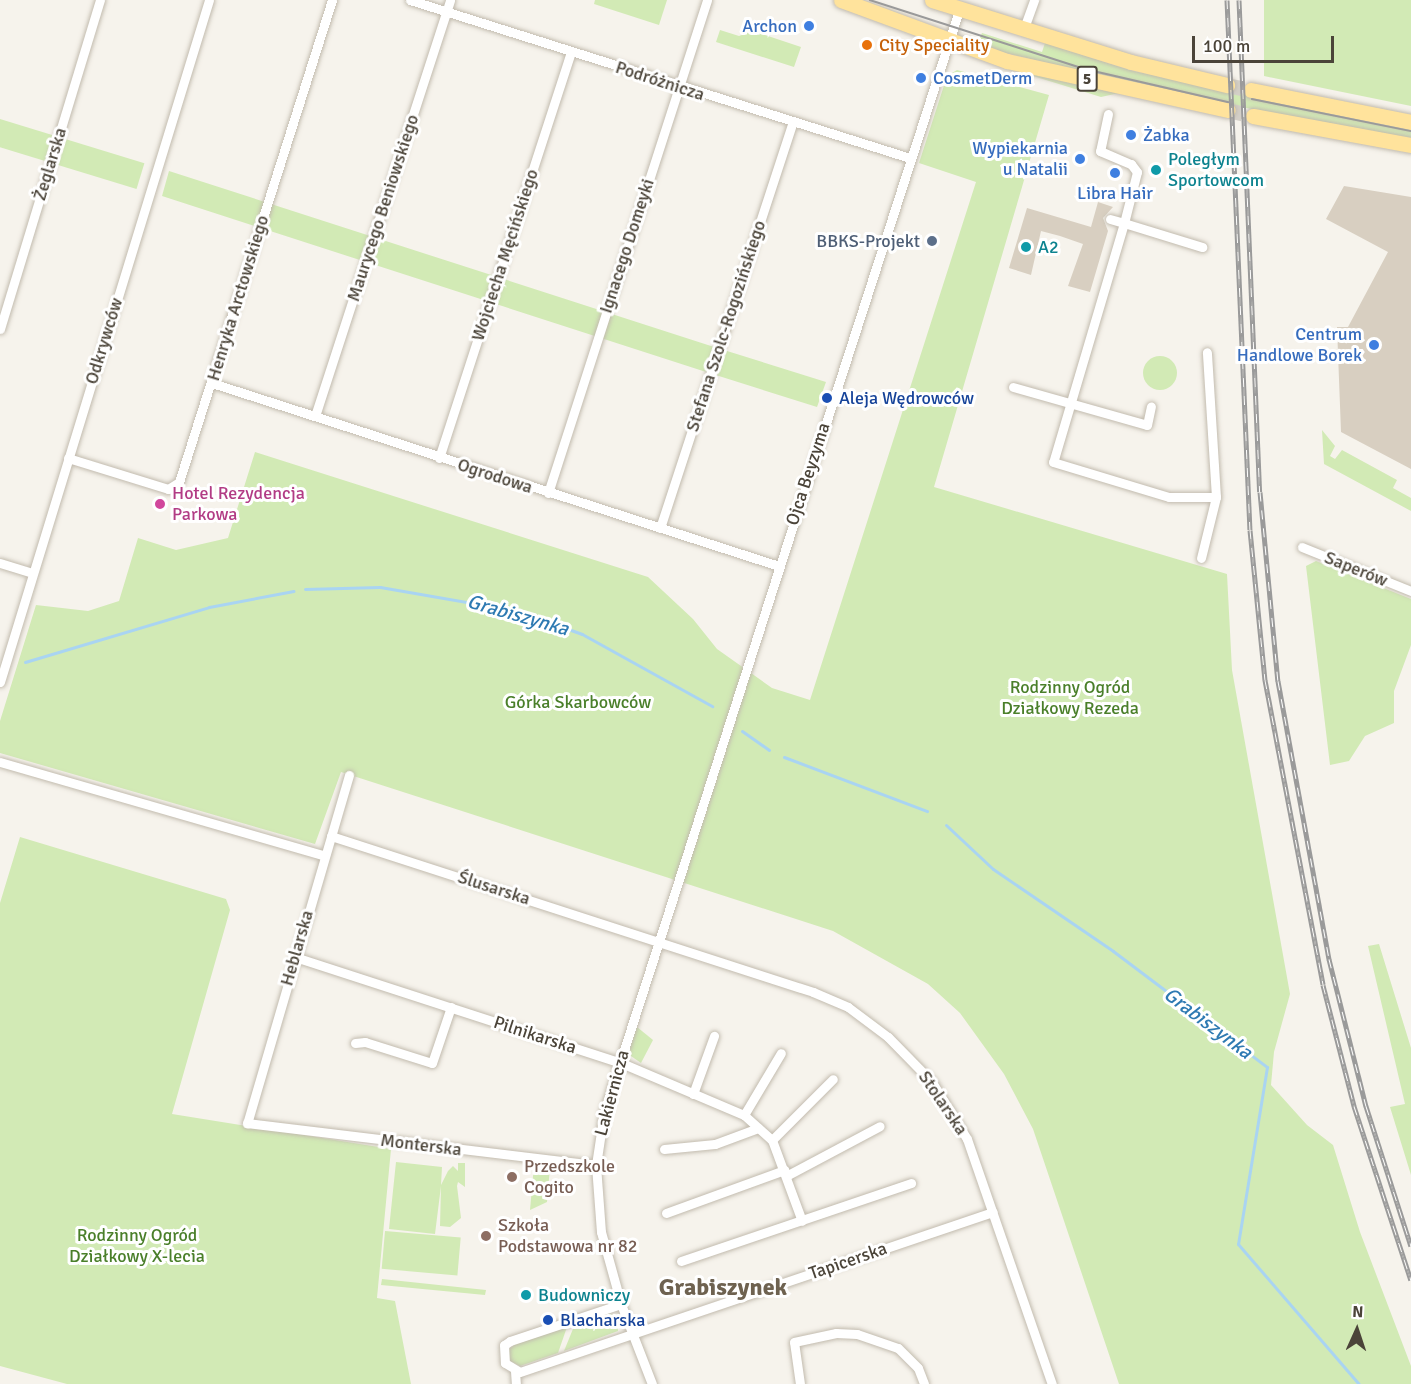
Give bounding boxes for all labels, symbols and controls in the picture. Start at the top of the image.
place label: Archon [742,15,797,37]
marker: Archon [802,19,816,33]
scale bar [1195,24,1338,62]
place label: City Speciality [879,34,989,56]
text: 100 m [1203,35,1250,57]
marker: City Speciality [860,38,874,52]
street label: Podróżnicza [613,56,707,106]
road number: 5 [1076,66,1098,92]
place label: CosmetDerm [933,67,1032,89]
marker: CosmetDerm [914,71,928,85]
street label: Maurycego Beniowskiego [343,112,423,304]
place label: Żabka [1143,124,1190,146]
street label: Żeglarska [29,125,71,203]
marker: Żabka [1124,128,1138,142]
place label: Wypiekarnia u Natalii [972,138,1068,180]
place label: Poległym Sportowcom [1168,149,1264,192]
marker: Wypiekarnia u Natalii [1073,152,1087,166]
marker: Poległym Sportowcom [1149,163,1163,177]
street label: Wojciecha Męcińskiego [467,166,543,344]
marker: Libra Hair [1108,166,1122,180]
street label: Ignacego Domeyki [595,176,659,316]
place label: Libra Hair [1077,182,1153,204]
street label: Henryka Arctowskiego [202,212,274,384]
street label: Stefana Szolc-Rogozińskiego [682,218,770,434]
place label: BBKS-Projekt [816,230,920,252]
marker: BBKS-Projekt [925,234,939,248]
place label: A2 [1038,236,1059,258]
marker: A2 [1019,240,1033,254]
street label: Odkrywców [81,295,127,387]
place label: Centrum Handlowe Borek [1237,324,1362,366]
marker: Centrum Handlowe Borek [1367,338,1381,352]
place label: Aleja Wędrowców [839,387,974,409]
marker: Aleja Wędrowców [820,391,834,405]
street label: Ojca Beyzyma [781,420,835,528]
street label: Ogrodowa [455,454,535,498]
place label: Hotel Rezydencja Parkowa [172,483,305,526]
marker: Hotel Rezydencja Parkowa [153,497,167,511]
street label: Saperów [1321,547,1391,591]
water label: Grabiszynka [465,589,571,641]
park label: Rodzinny Ogród Działkowy Rezeda [1001,677,1139,720]
park label: Górka Skarbowców [505,691,651,713]
street label: Ślusarska [455,866,533,910]
street label: Heblarska [276,908,318,988]
water label: Grabiszynka [1159,982,1257,1064]
street label: Pilnikarska [491,1011,579,1059]
street label: Lakiernicza [590,1048,634,1138]
street label: Stolarska [914,1067,972,1139]
street label: Monterska [379,1129,463,1161]
place label: Przedszkole Cogito [524,1156,615,1198]
marker: Przedszkole Cogito [505,1170,519,1184]
place label: Szkoła Podstawowa nr 82 [498,1215,637,1258]
park label: Rodzinny Ogród Działkowy X-lecia [69,1225,205,1268]
marker: Szkoła Podstawowa nr 82 [479,1229,493,1243]
street label: Tapicerska [806,1238,890,1284]
district label: Grabiszynek [659,1274,787,1302]
place label: Budowniczy [538,1284,630,1306]
marker: Budowniczy [519,1288,533,1302]
north arrow [1327,1300,1387,1360]
text: N [1352,1302,1364,1322]
place label: Blacharska [560,1309,645,1331]
marker: Blacharska [541,1313,555,1327]

